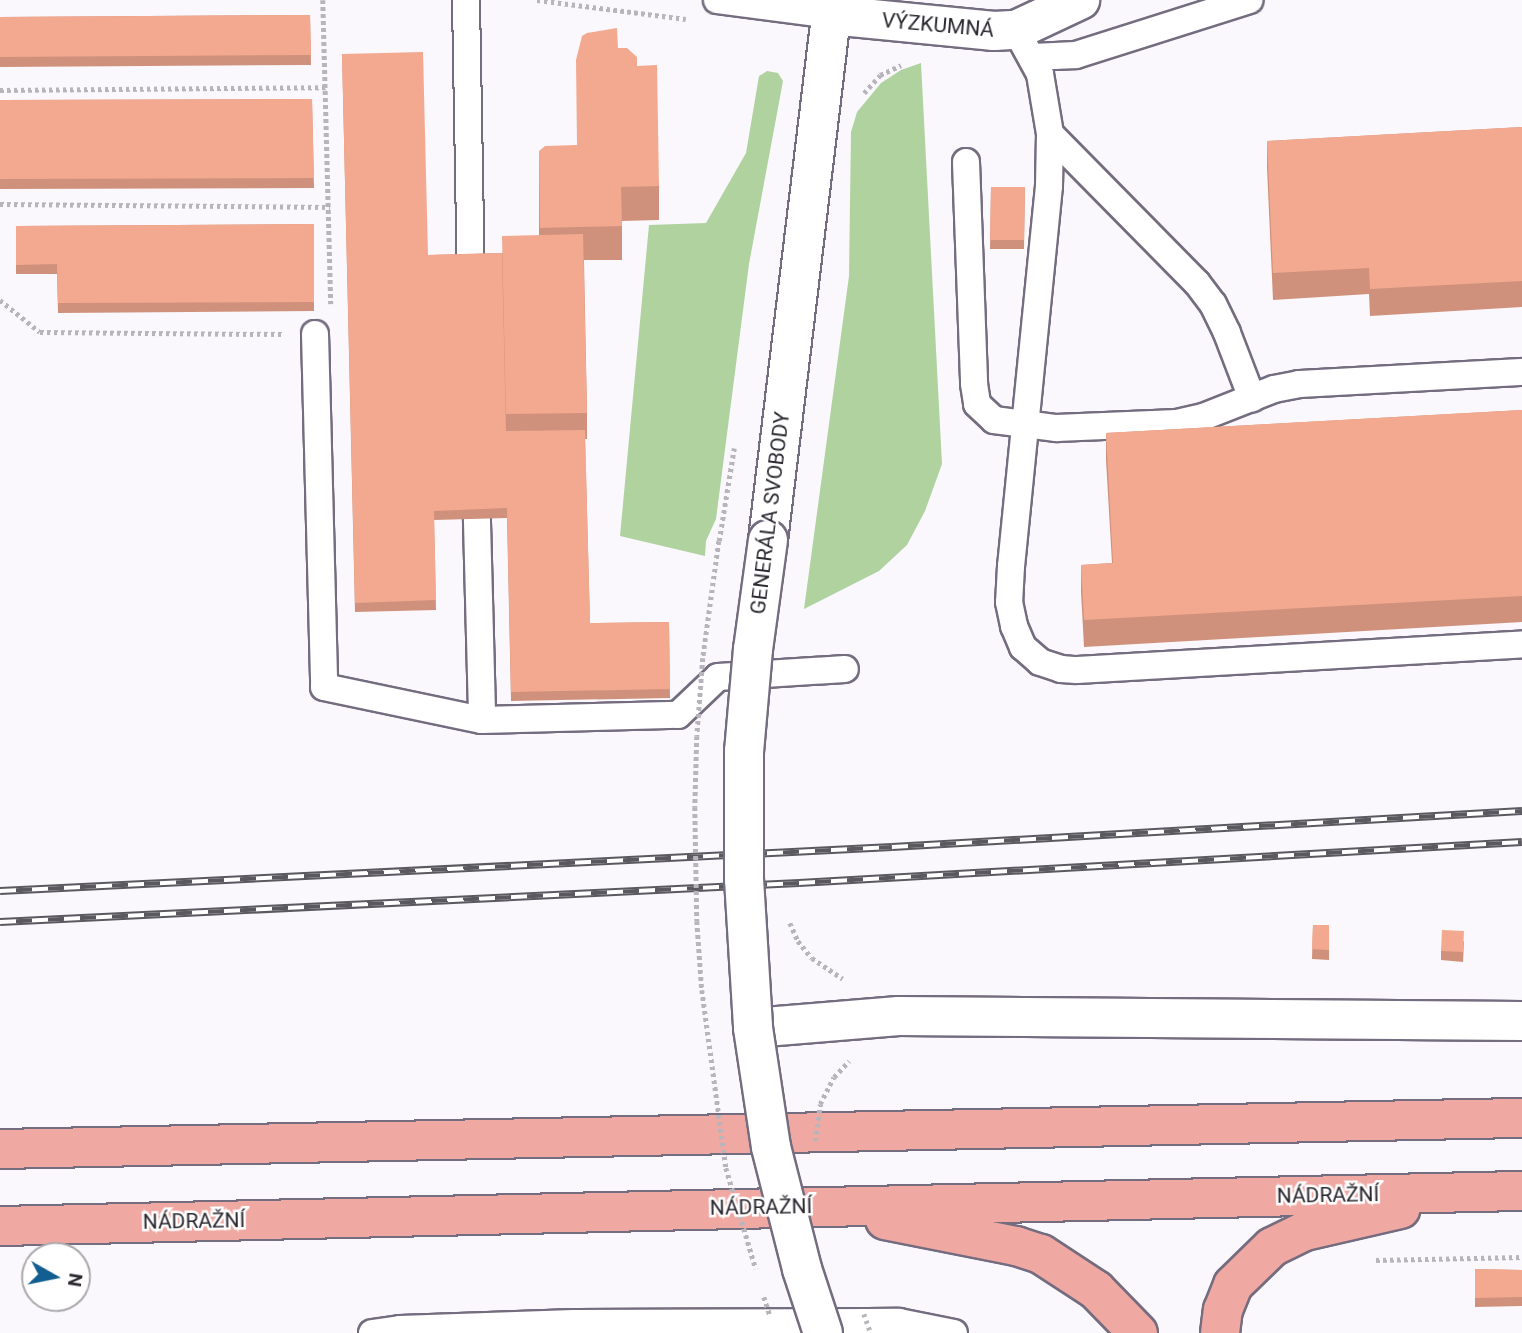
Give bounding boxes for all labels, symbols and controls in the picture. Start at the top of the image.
street label: VÝZKUMNÁ [881,8,995,42]
street label: GENERÁLA SVOBODY [745,410,795,616]
street label: NÁDRAŽNÍ [1277,1182,1379,1208]
street label: NÁDRAŽNÍ [710,1194,812,1220]
street label: NÁDRAŽNÍ [143,1208,245,1234]
north arrow [21,1242,91,1312]
text: N [63,1272,88,1288]

